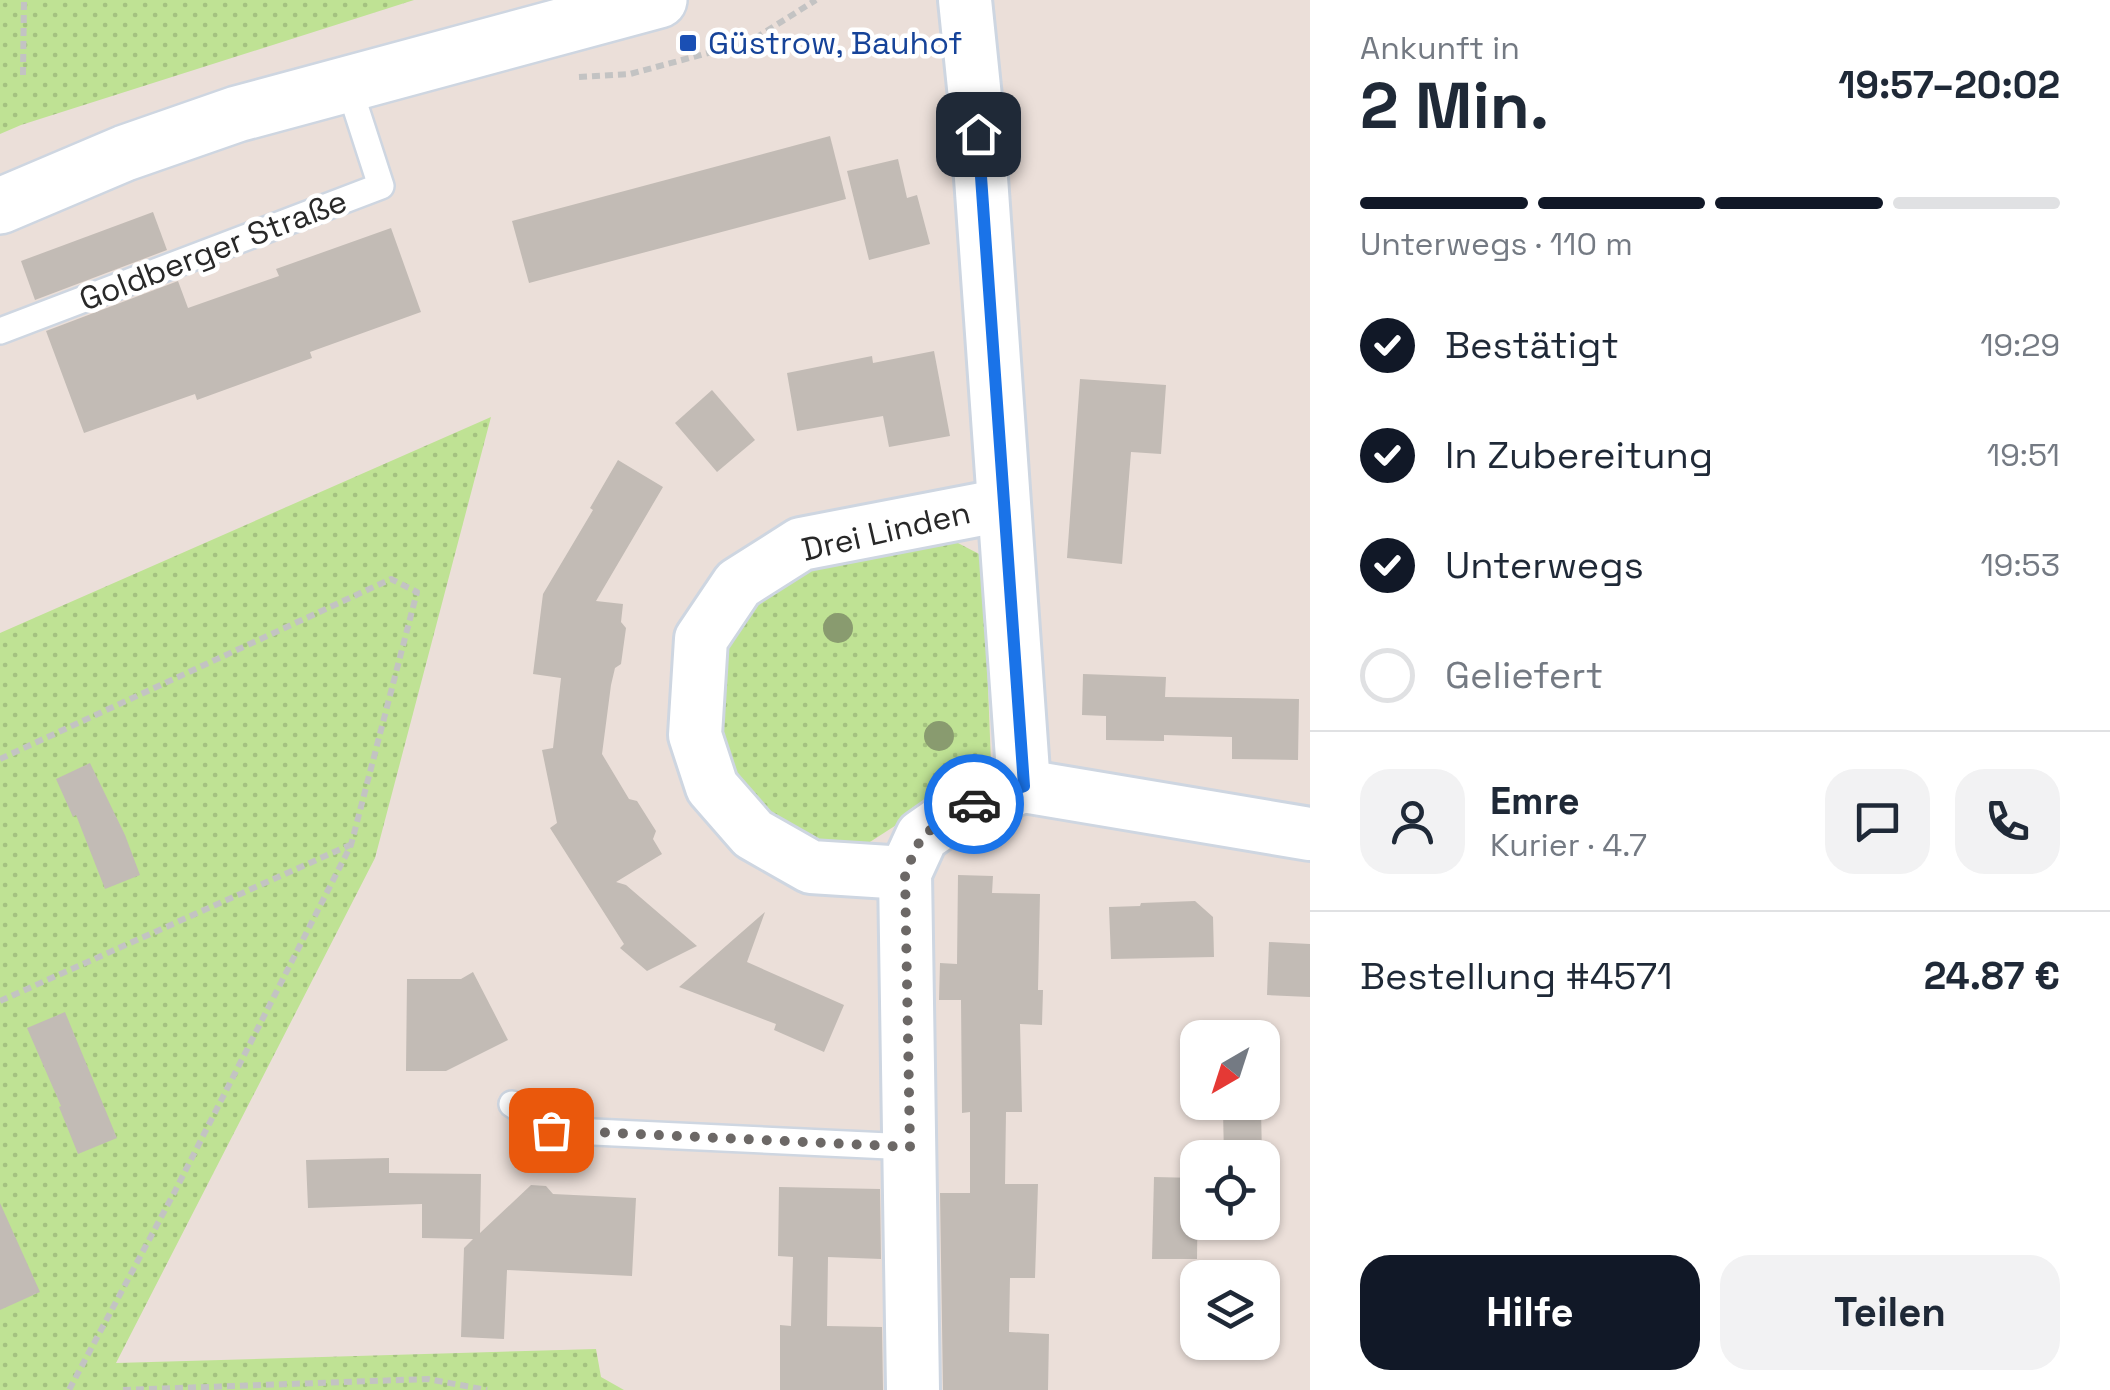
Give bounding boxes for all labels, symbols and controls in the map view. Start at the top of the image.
place label: Güstrow, Bauhof [708,23,962,63]
text: Ankunft in [1360,28,1520,68]
marker: Güstrow, Bauhof [677,32,699,54]
text: 19:57–20:02 [1838,61,2060,109]
text: 2 Min. [1360,64,1549,147]
pin [936,92,1021,177]
icon: home [951,107,1006,162]
street label: Goldberger Straße [74,181,352,319]
text: Unterwegs · 110 m [1360,224,1633,264]
icon: check [1360,318,1415,373]
text: Bestätigt [1445,321,1619,369]
text: 19:29 [1980,325,2060,365]
icon: check [1360,428,1415,483]
text: In Zubereitung [1445,431,1713,479]
text: 19:51 [1987,435,2060,475]
street label: Drei Linden [798,492,974,570]
icon: check [1360,538,1415,593]
text: Unterwegs [1445,541,1644,589]
text: 19:53 [1980,545,2060,585]
text: Geliefert [1445,651,1603,699]
courier [924,754,1024,854]
button: person [1360,769,1465,874]
button: chat [1825,769,1930,874]
button: phone [1955,769,2060,874]
icon: car [947,777,1002,832]
text: Emre [1490,777,1580,825]
text: Kurier · 4.7 [1490,825,1647,865]
text: Bestellung #4571 [1360,952,1673,1000]
text: 24.87 € [1924,952,2060,1000]
north arrow [1180,1020,1280,1120]
map controls [1180,1020,1280,1360]
pin [509,1088,594,1173]
icon: bag [524,1103,579,1158]
button: locate [1180,1140,1280,1240]
button: Hilfe [1360,1255,1700,1370]
button: Teilen [1720,1255,2060,1370]
button: layers [1180,1260,1280,1360]

